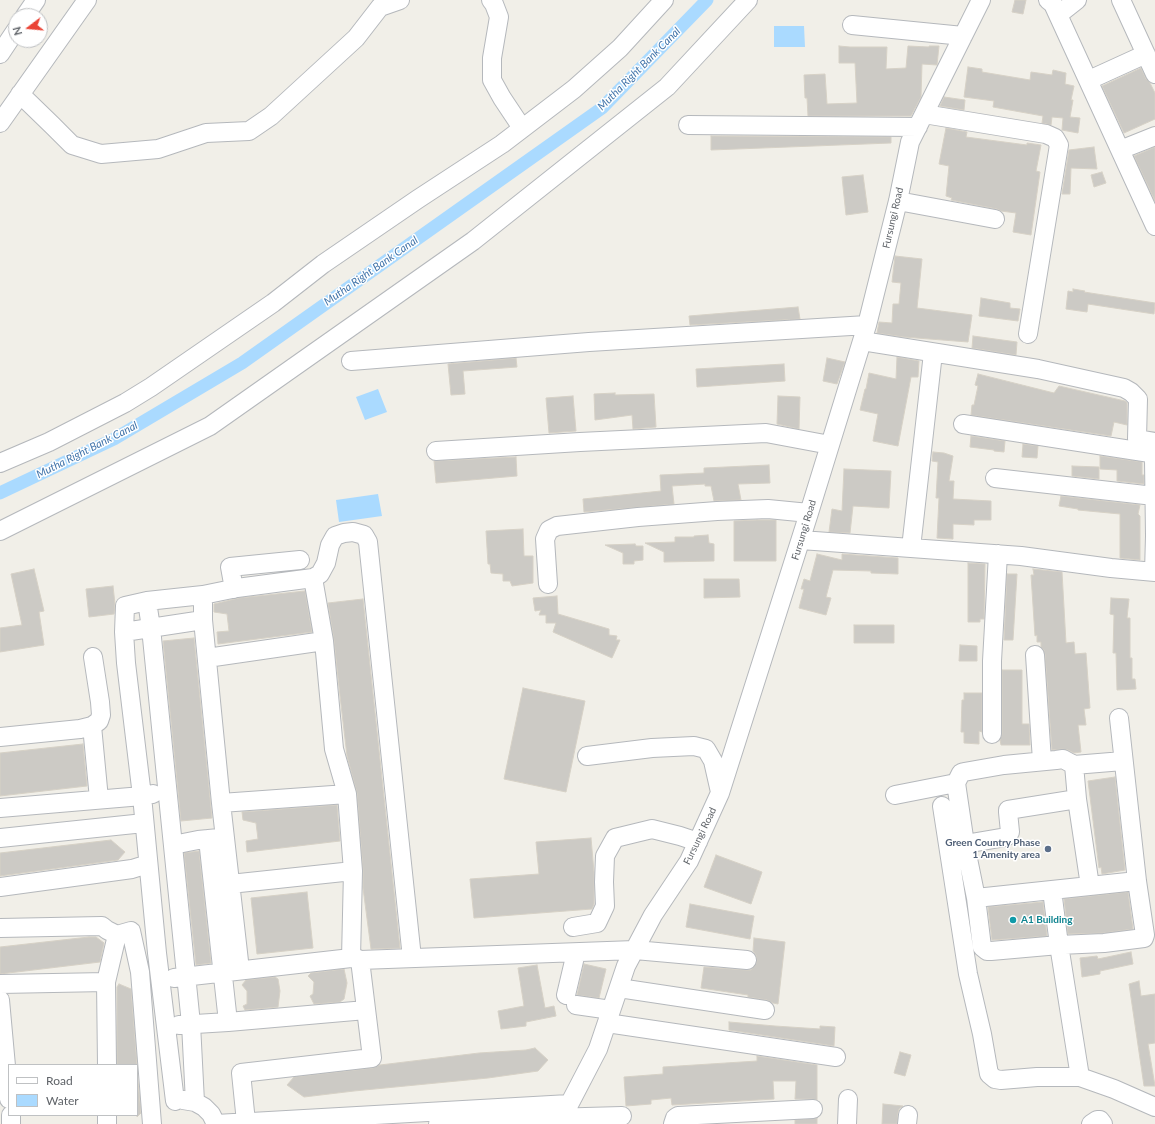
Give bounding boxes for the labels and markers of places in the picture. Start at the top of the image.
place label: Green Country Phase 1 Amenity area [945,837,1040,860]
marker: Green Country Phase 1 Amenity area [1043,844,1053,854]
place label: A1 Building [1021,914,1072,926]
marker: A1 Building [1008,915,1018,925]

